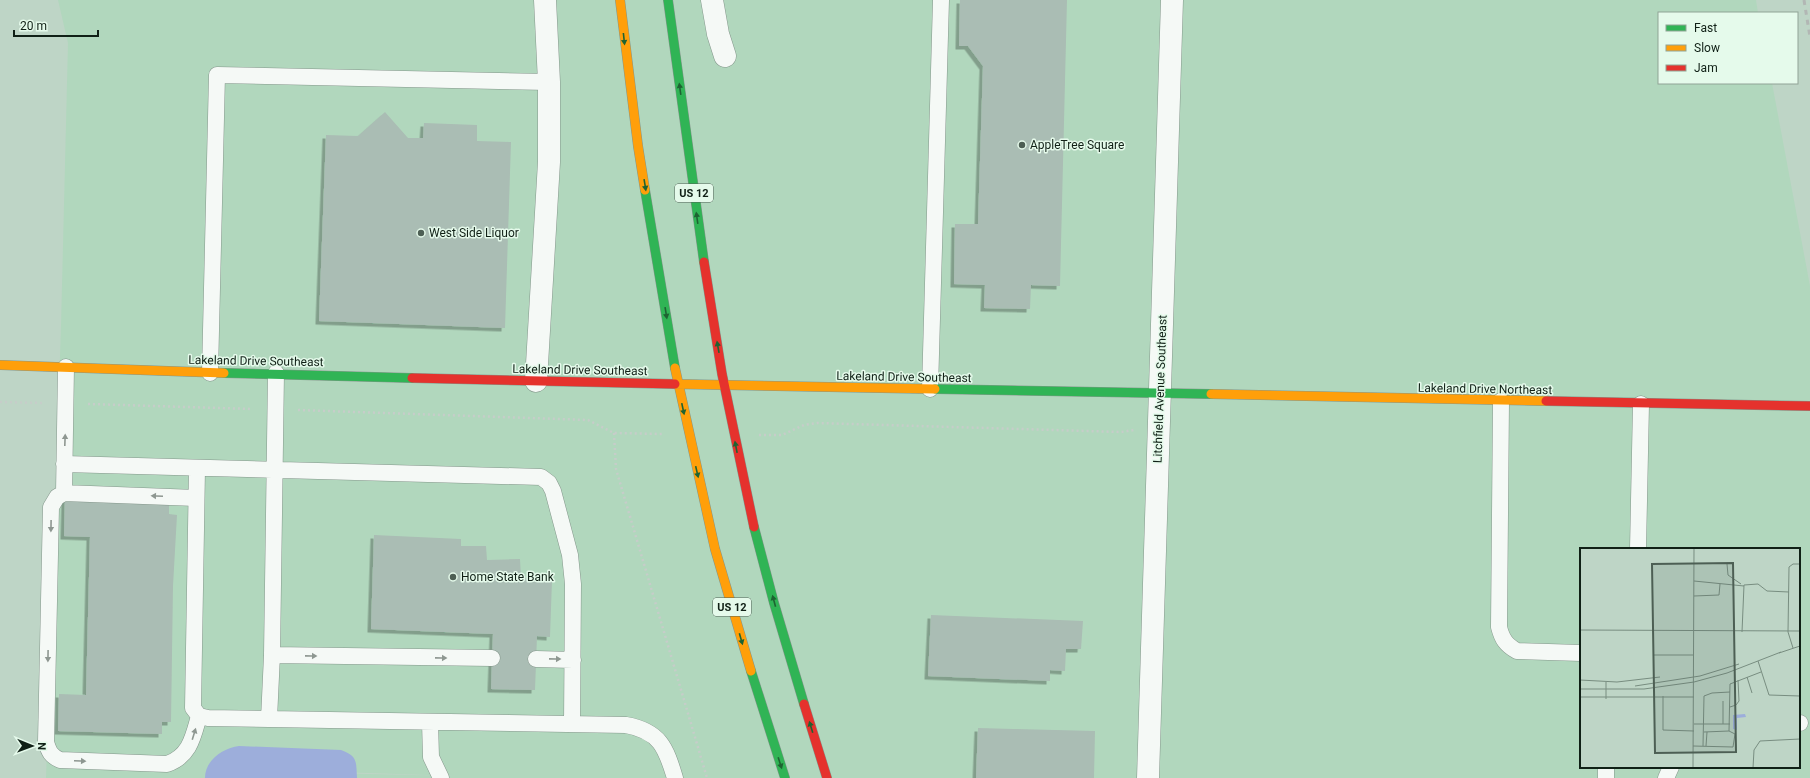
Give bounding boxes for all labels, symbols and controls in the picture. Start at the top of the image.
scale bar [14,12,98,38]
legend [1658,12,1798,84]
text: 20 m [20,19,47,33]
text: Fast [1694,21,1717,35]
one-way arrow [621,33,628,45]
text: Slow [1694,41,1720,55]
text: Jam [1694,61,1718,75]
one-way arrow [677,83,683,95]
place label: AppleTree Square [1030,138,1124,152]
marker: AppleTree Square [1017,140,1027,150]
one-way arrow [642,179,648,191]
road number: US 12 [675,184,713,202]
one-way arrow [694,212,700,224]
place label: West Side Liquor [429,226,519,240]
marker: West Side Liquor [416,228,426,238]
one-way arrow [663,307,669,319]
street label: Litchfield Avenue Southeast [1150,315,1170,463]
one-way arrow [714,340,720,353]
street label: Lakeland Drive Southeast [188,353,324,369]
street label: Lakeland Drive Southeast [512,362,648,378]
street label: Lakeland Drive Southeast [836,369,972,385]
street label: Lakeland Drive Northeast [1418,381,1552,397]
one-way arrow [680,403,686,415]
one-way arrow [62,433,68,446]
one-way arrow [733,441,739,453]
one-way arrow [695,466,701,479]
one-way arrow [151,493,163,500]
one-way arrow [48,520,54,533]
inset map [1580,548,1800,768]
place label: Home State Bank [461,570,555,584]
marker: Home State Bank [448,572,458,582]
one-way arrow [771,594,777,606]
road number: US 12 [713,598,751,616]
one-way arrow [738,633,744,645]
one-way arrow [45,650,51,663]
one-way arrow [305,652,317,659]
one-way arrow [435,655,448,661]
one-way arrow [549,656,562,662]
one-way arrow [808,721,814,733]
north arrow [12,726,52,766]
one-way arrow [191,727,197,739]
text: N [35,742,48,750]
one-way arrow [777,757,783,769]
one-way arrow [74,758,87,764]

